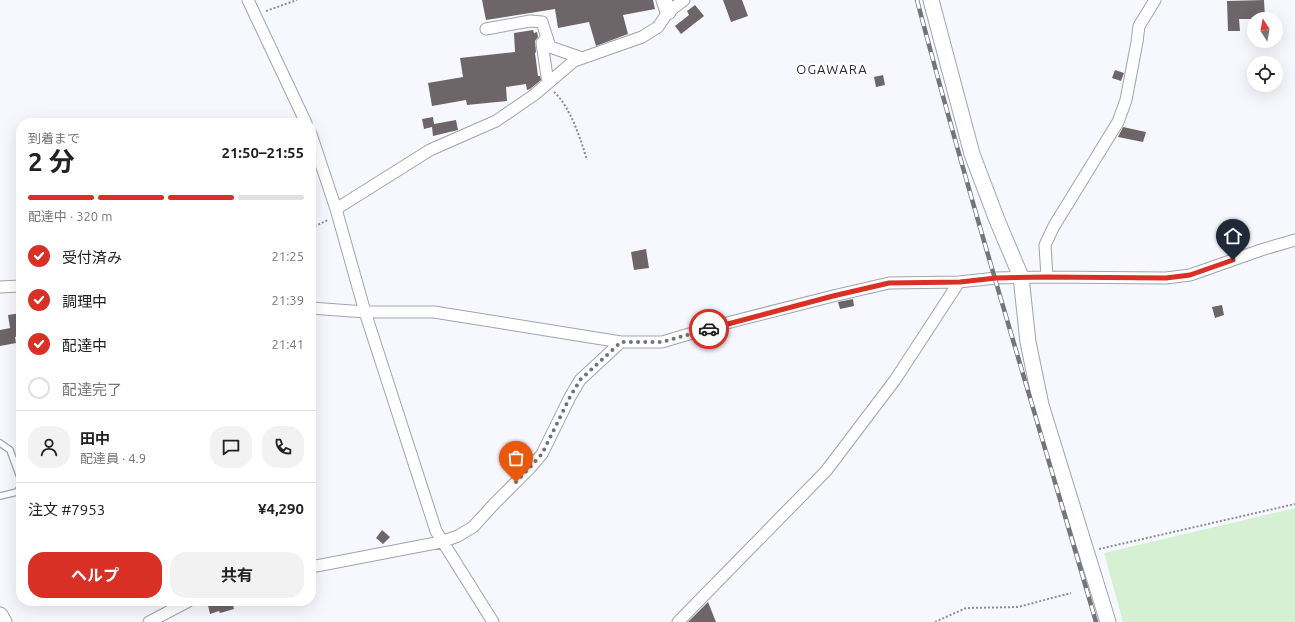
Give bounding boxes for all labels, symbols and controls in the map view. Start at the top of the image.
north arrow [1247,12,1283,48]
map controls [1247,12,1283,92]
button: locate [1247,56,1283,92]
district label: OGAWARA [796,62,868,76]
text: 到着まで [28,131,80,145]
text: 21:50–21:55 [221,144,304,161]
text: 2 分 [28,147,75,176]
text: 配達中 · 320 m [28,209,112,223]
pin [1216,219,1250,260]
icon: home [1222,225,1244,247]
icon: check [28,245,50,267]
text: 受付済み [62,249,122,266]
text: 21:25 [271,249,304,263]
icon: check [28,289,50,311]
text: 調理中 [62,293,107,310]
text: 21:39 [271,293,304,307]
courier [689,309,729,349]
icon: car [698,318,720,340]
icon: check [28,333,50,355]
text: 配達中 [62,337,107,354]
text: 21:41 [271,337,304,351]
text: 配達完了 [62,381,122,398]
button: person [28,426,70,468]
button: chat [210,426,252,468]
button: phone [262,426,304,468]
text: 田中 [80,430,110,447]
pin [499,441,533,482]
icon: bag [505,447,527,469]
text: 配達員 · 4.9 [80,451,146,465]
text: ¥4,290 [258,500,304,517]
text: 注文 #7953 [28,501,105,518]
button: ヘルプ [28,552,162,598]
button: 共有 [170,552,304,598]

